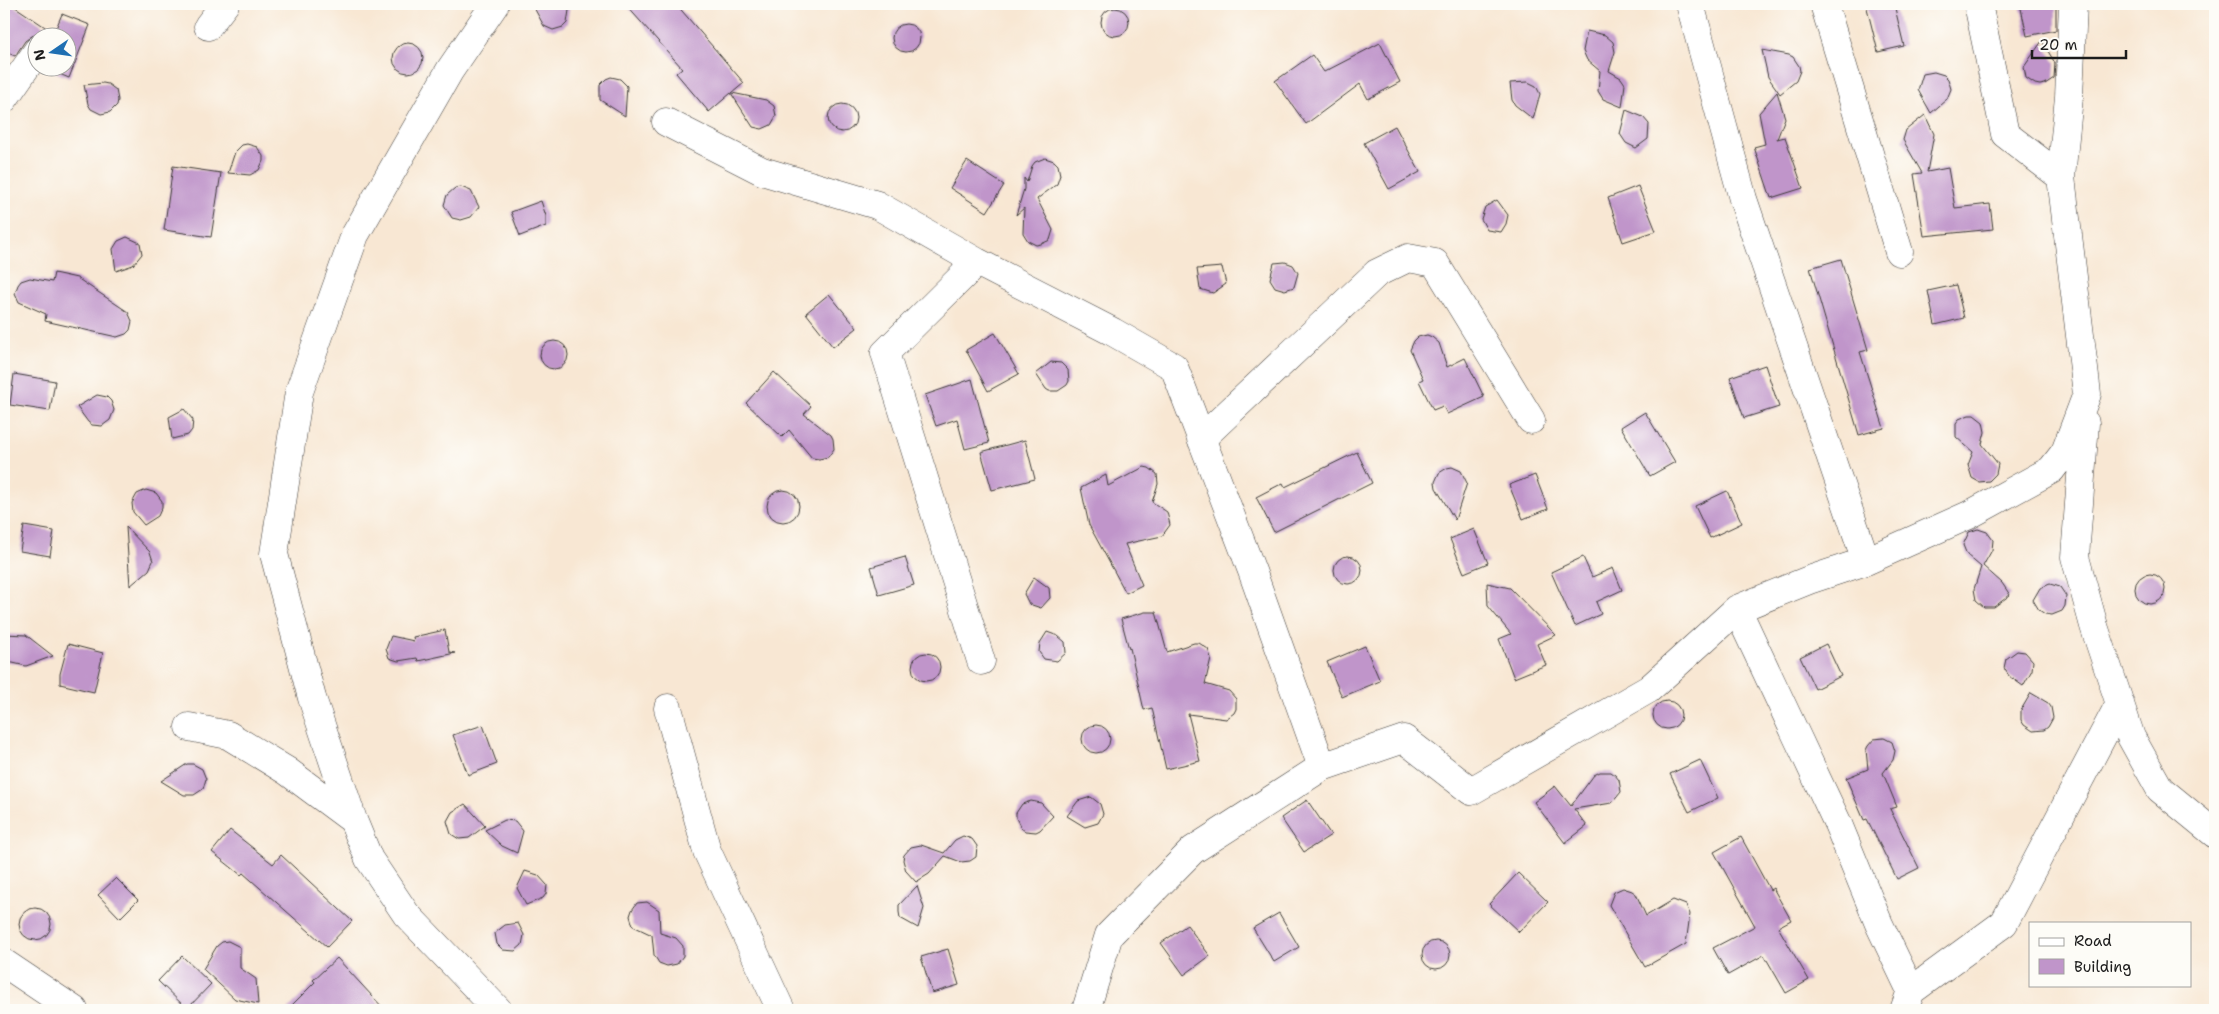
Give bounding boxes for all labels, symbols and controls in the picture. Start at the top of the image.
north arrow [28,28,78,78]
scale bar [2032,28,2125,60]
text: 20 m [2039,35,2078,55]
text: N [29,47,49,62]
legend [2029,922,2192,986]
text: Road [2074,931,2112,951]
text: Building [2074,957,2131,977]

